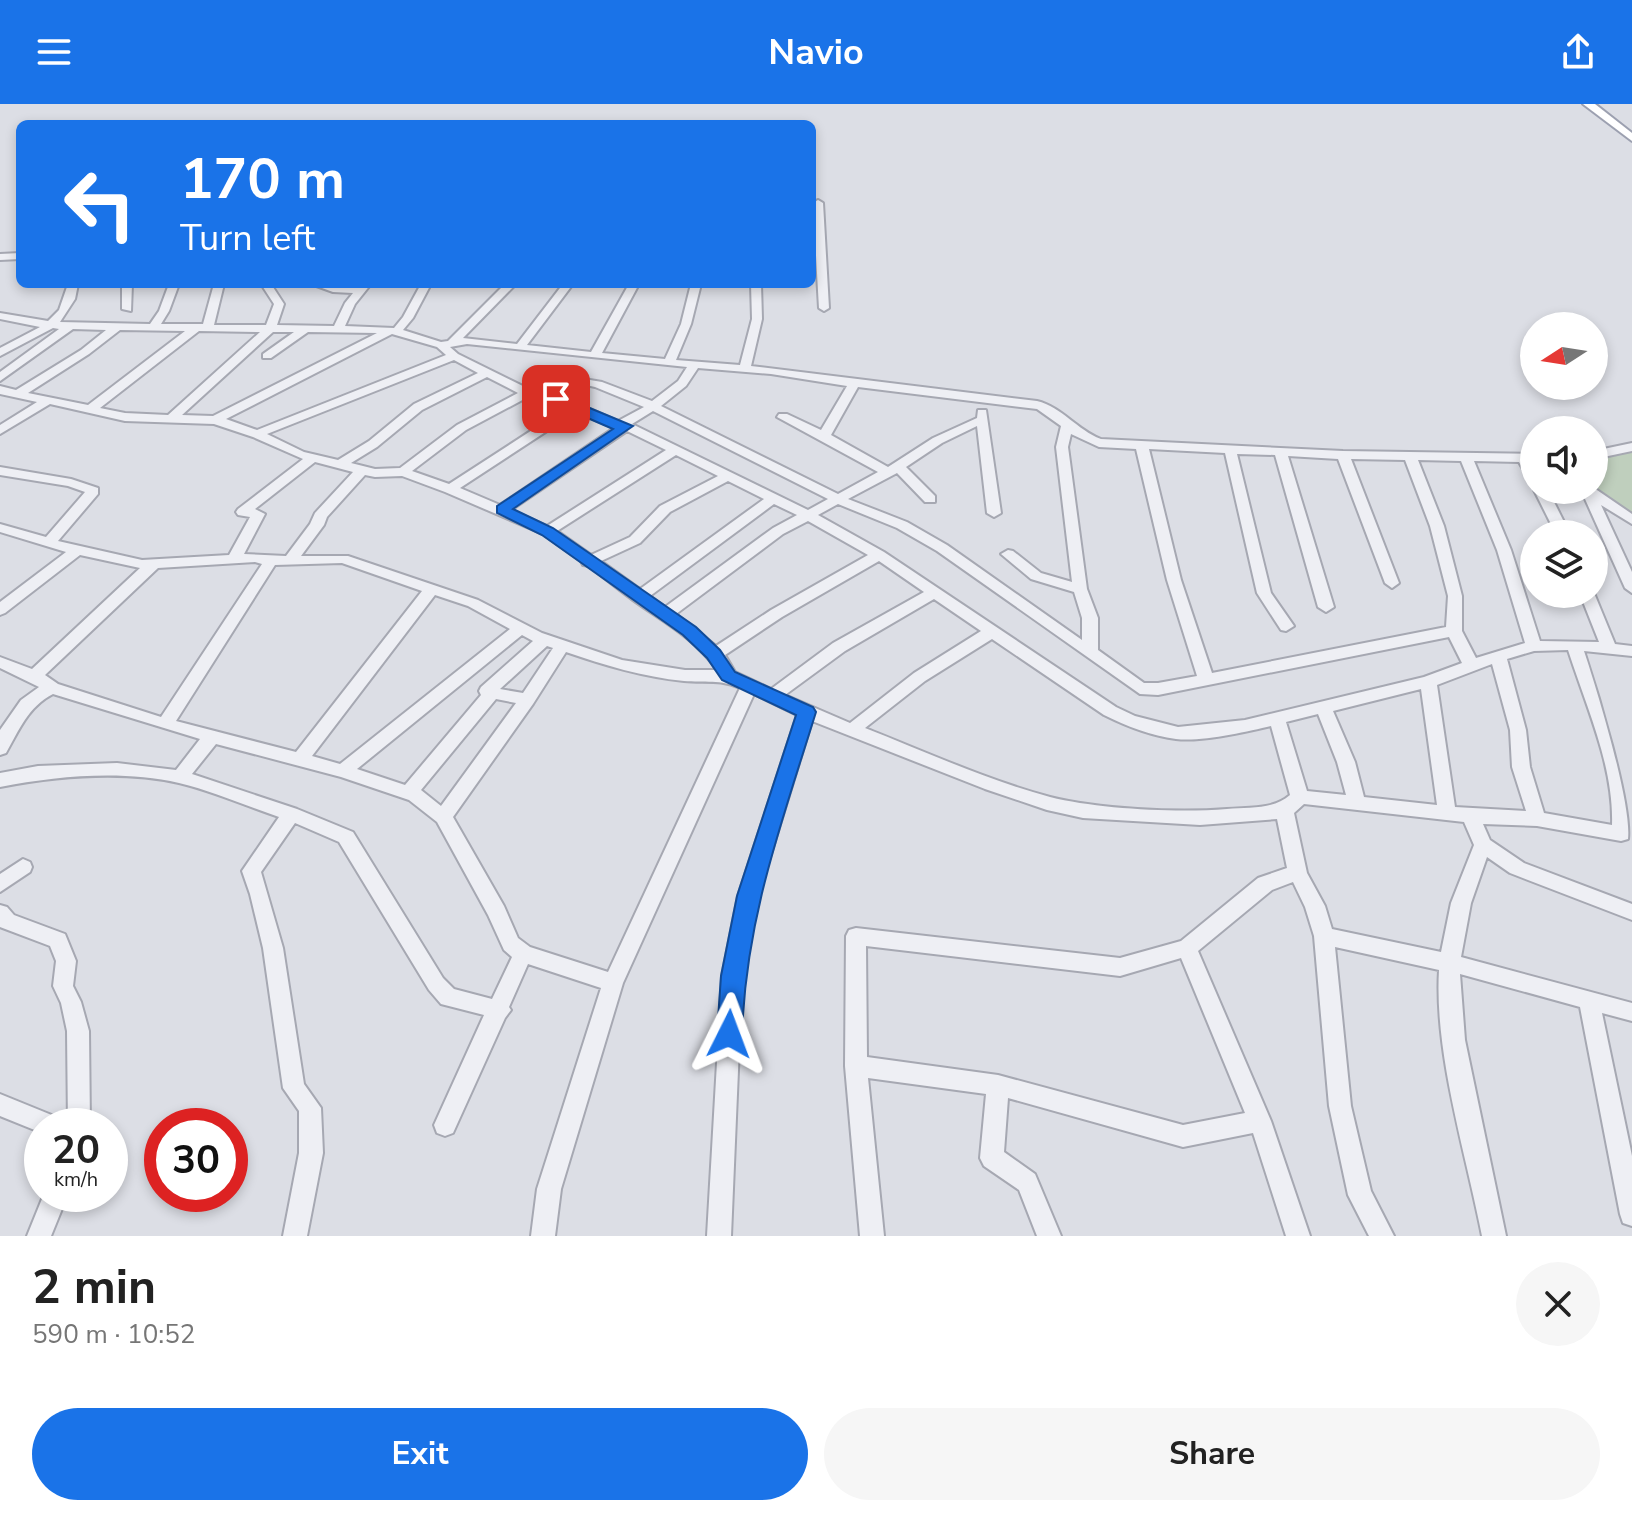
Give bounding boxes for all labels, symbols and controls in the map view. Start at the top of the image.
text: Navio [768,28,864,77]
icon: menu [32,30,76,74]
icon: share [1556,30,1600,74]
text: 170 m [180,141,345,218]
icon: left [48,152,152,256]
text: Turn left [180,214,315,263]
north arrow [1520,312,1608,400]
map controls [1520,312,1608,608]
pin [522,365,590,433]
icon: arrive [534,377,578,421]
button: sound [1520,416,1608,504]
button: layers [1520,520,1608,608]
position arrow [687,992,771,1076]
speed limit sign: 30 [144,1108,248,1212]
text: 20 [52,1123,100,1177]
text: km/h [54,1166,98,1193]
text: 2 min [32,1254,156,1320]
button: close [1516,1262,1600,1346]
text: 590 m · 10:52 [32,1317,195,1352]
button: Exit [32,1408,808,1500]
button: Share [824,1408,1600,1500]

